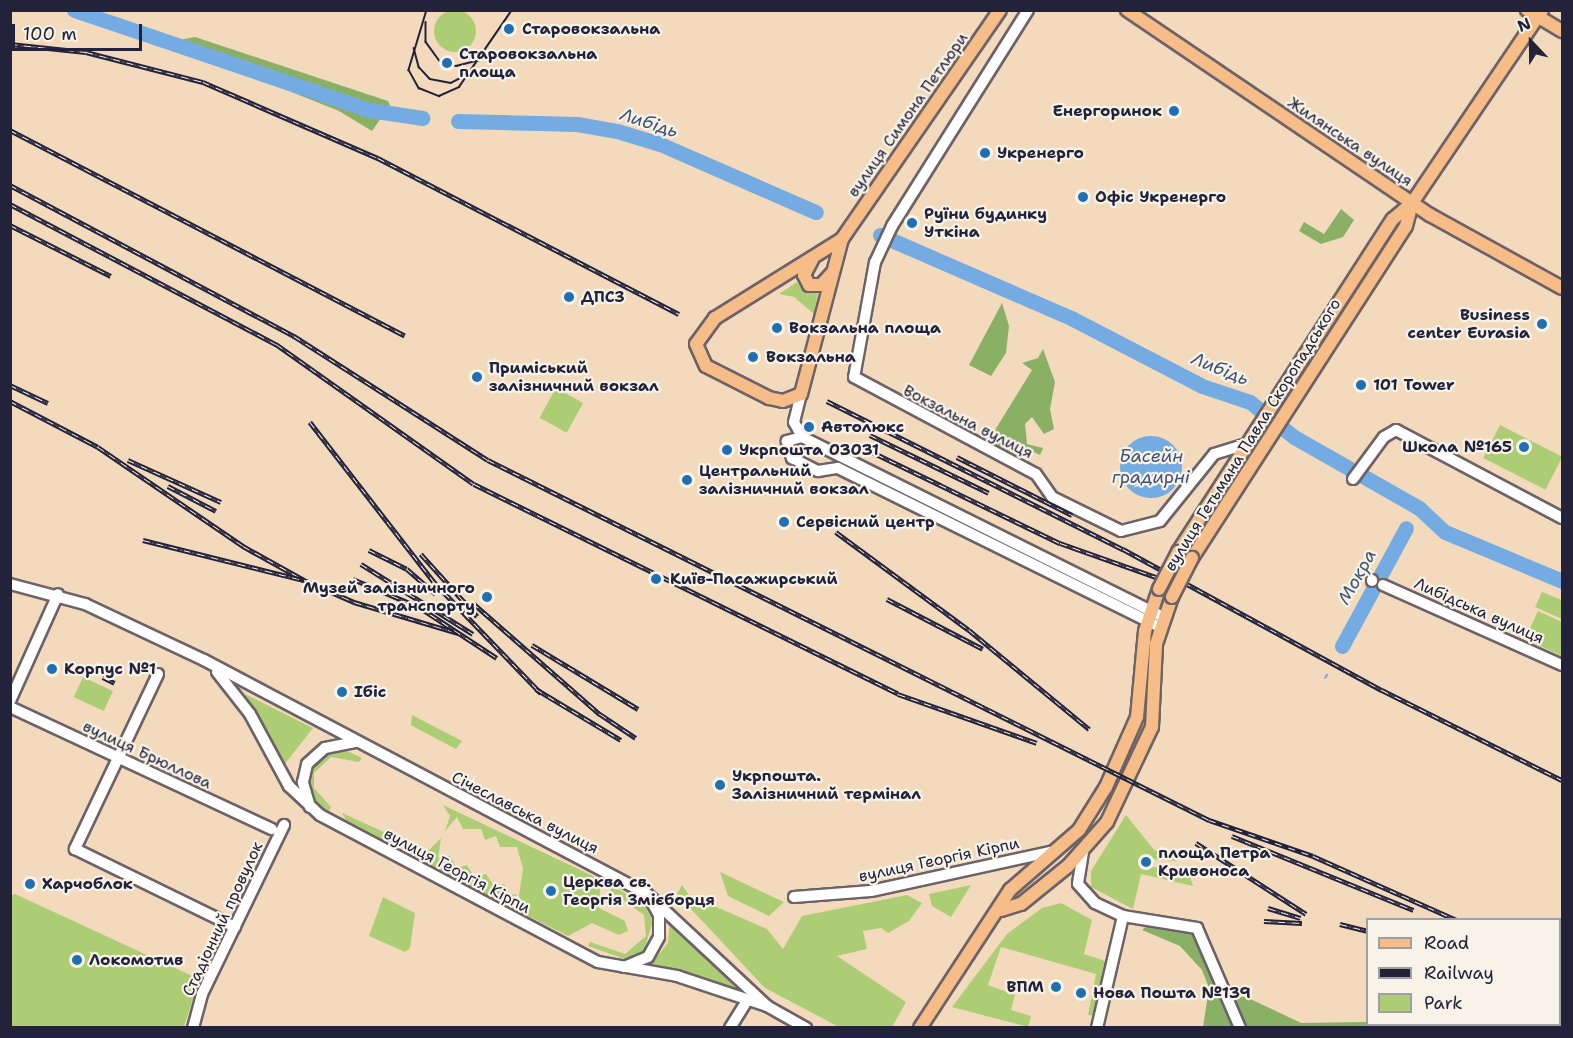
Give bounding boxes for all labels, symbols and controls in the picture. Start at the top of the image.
scale bar [15,12,146,50]
north arrow [1501,12,1561,72]
text: N [1514,13,1534,37]
place label: Старовокзальна [522,19,660,39]
marker: Старовокзальна [500,20,518,38]
text: 100 m [23,22,77,46]
street label: вулиця Симона Петлюри [844,29,972,201]
place label: Старовокзальна площа [459,44,597,82]
marker: Старовокзальна площа [440,56,454,70]
street label: Жилянська вулиця [1284,93,1416,191]
place label: Енергоринок [1052,101,1162,121]
water label: Либідь [617,104,681,142]
marker: Енергоринок [1167,104,1181,118]
place label: Укренерго [997,143,1084,163]
marker: Укренерго [978,146,992,160]
place label: Офіс Укренерго [1095,187,1226,207]
marker: Офіс Укренерго [1076,190,1090,204]
place label: Руїни будинку Уткіна [924,204,1047,242]
marker: Руїни будинку Уткіна [905,216,919,230]
place label: ДПСЗ [581,287,624,307]
marker: ДПСЗ [562,290,576,304]
street label: вулиця Гетьмана Павла Скоропадського [1161,295,1345,575]
place label: Business center Eurasia [1408,305,1530,343]
marker: Business center Eurasia [1535,317,1549,331]
place label: Вокзальна площа [789,318,941,338]
marker: Вокзальна площа [770,321,784,335]
place label: Вокзальна [766,347,856,367]
marker: Вокзальна [744,348,762,366]
water label: Либідь [1188,348,1252,390]
place label: Приміський залізничний вокзал [489,358,659,396]
marker: Приміський залізничний вокзал [470,370,484,384]
place label: 101 Tower [1373,375,1455,395]
marker: 101 Tower [1354,378,1368,392]
street label: Вокзальна вулиця [900,381,1036,463]
place label: Автолюкс [821,417,904,437]
marker: Автолюкс [802,420,816,434]
place label: Школа №165 [1402,437,1512,457]
place label: Укрпошта 03031 [739,440,879,460]
marker: Школа №165 [1517,440,1531,454]
marker: Укрпошта 03031 [720,443,734,457]
water label: Басейн градирні [1112,446,1190,488]
place label: Центральний залізничний вокзал [699,461,869,499]
marker: Центральний залізничний вокзал [680,473,694,487]
place label: Сервісний центр [796,512,935,532]
marker: Сервісний центр [777,515,791,529]
water label: Мокра [1333,546,1381,608]
place label: Київ-Пасажирський [670,569,838,589]
marker: Київ-Пасажирський [647,570,665,588]
street label: Либідська вулиця [1411,574,1547,648]
place label: Музей залізничного транспорту [303,578,475,616]
marker: Музей залізничного транспорту [480,590,494,604]
place label: Корпус №1 [64,659,156,679]
marker: Корпус №1 [45,662,59,676]
place label: Ібіс [354,682,386,702]
marker: Ібіс [335,685,349,699]
street label: вулиця Брюллова [80,717,214,793]
place label: Укрпошта. Залізничний термінал [732,766,921,804]
street label: Січеславська вулиця [448,768,602,858]
marker: Укрпошта. Залізничний термінал [713,778,727,792]
street label: вулиця Георгія Кірпи [380,824,534,918]
street label: вулиця Георгія Кірпи [857,834,1021,886]
street label: Стадіонний провулок [179,839,267,999]
place label: площа Петра Кривоноса [1158,843,1270,881]
marker: площа Петра Кривоноса [1139,855,1153,869]
place label: Церква св. Георгія Змієборця [563,872,715,910]
place label: Харчоблок [42,874,133,894]
marker: Харчоблок [23,877,37,891]
marker: Церква св. Георгія Змієборця [544,884,558,898]
legend [1366,918,1561,1026]
text: Road [1424,931,1469,955]
place label: Локомотив [89,950,183,970]
marker: Локомотив [70,953,84,967]
text: Railway [1424,961,1494,985]
place label: ВПМ [1007,977,1044,997]
marker: ВПМ [1049,980,1063,994]
place label: Нова Пошта №139 [1093,983,1251,1003]
marker: Нова Пошта №139 [1074,986,1088,1000]
text: Park [1424,991,1463,1015]

